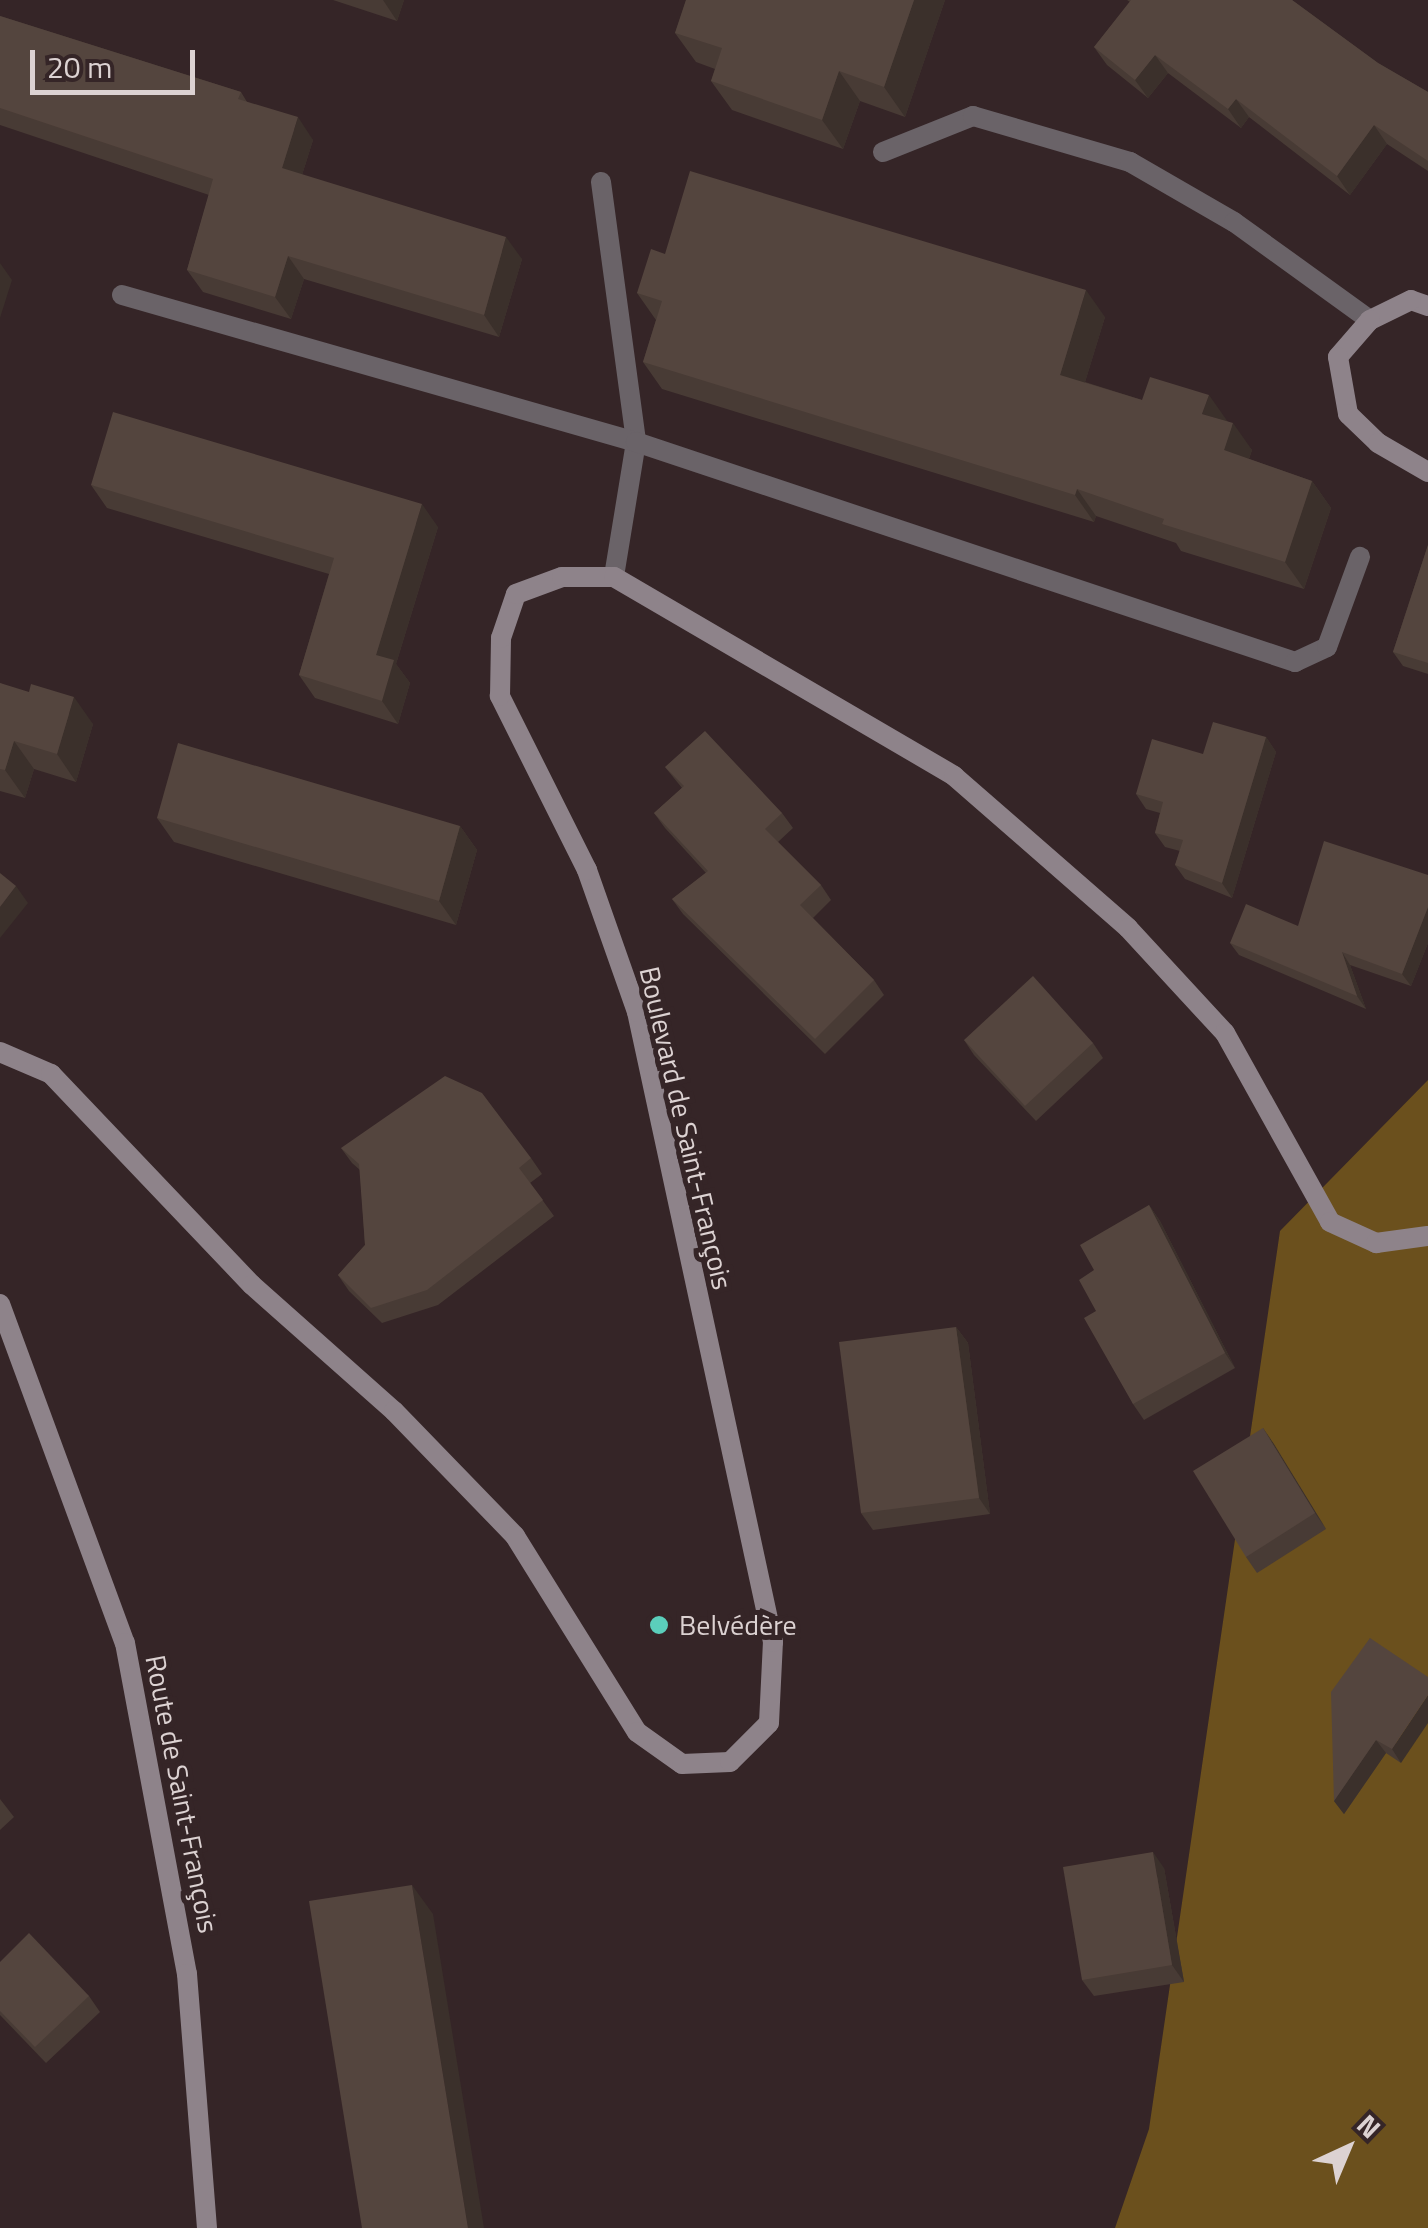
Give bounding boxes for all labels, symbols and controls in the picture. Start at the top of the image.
scale bar [35,30,200,92]
text: 20 m [47,44,112,90]
street label: Boulevard de Saint-François [632,963,740,1293]
place label: Belvédère [679,1608,797,1642]
marker: Belvédère [648,1614,670,1636]
street label: Route de Saint-François [139,1652,225,1936]
north arrow [1298,2098,1398,2198]
text: N [1347,2104,1391,2148]

